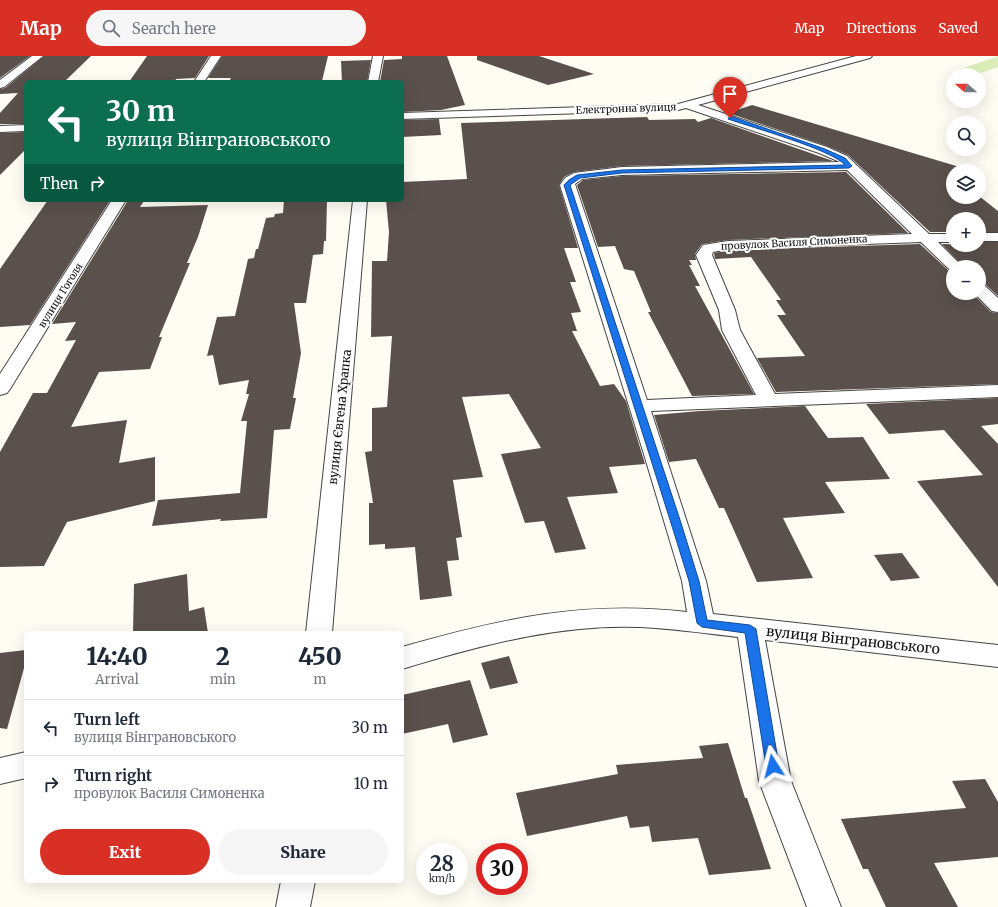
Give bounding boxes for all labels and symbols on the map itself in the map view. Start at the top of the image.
north arrow [946,68,986,108]
pin [713,77,747,118]
street label: Електронна вулиця [575,100,677,117]
street label: провулок Василя Симоненка [720,232,868,253]
street label: вулиця Гоголя [35,260,86,330]
street label: вулиця Євгена Храпка [325,348,354,485]
street label: вулиця Вінграновського [765,622,941,658]
position arrow [752,745,794,787]
speed limit sign: 30 [476,843,528,895]

